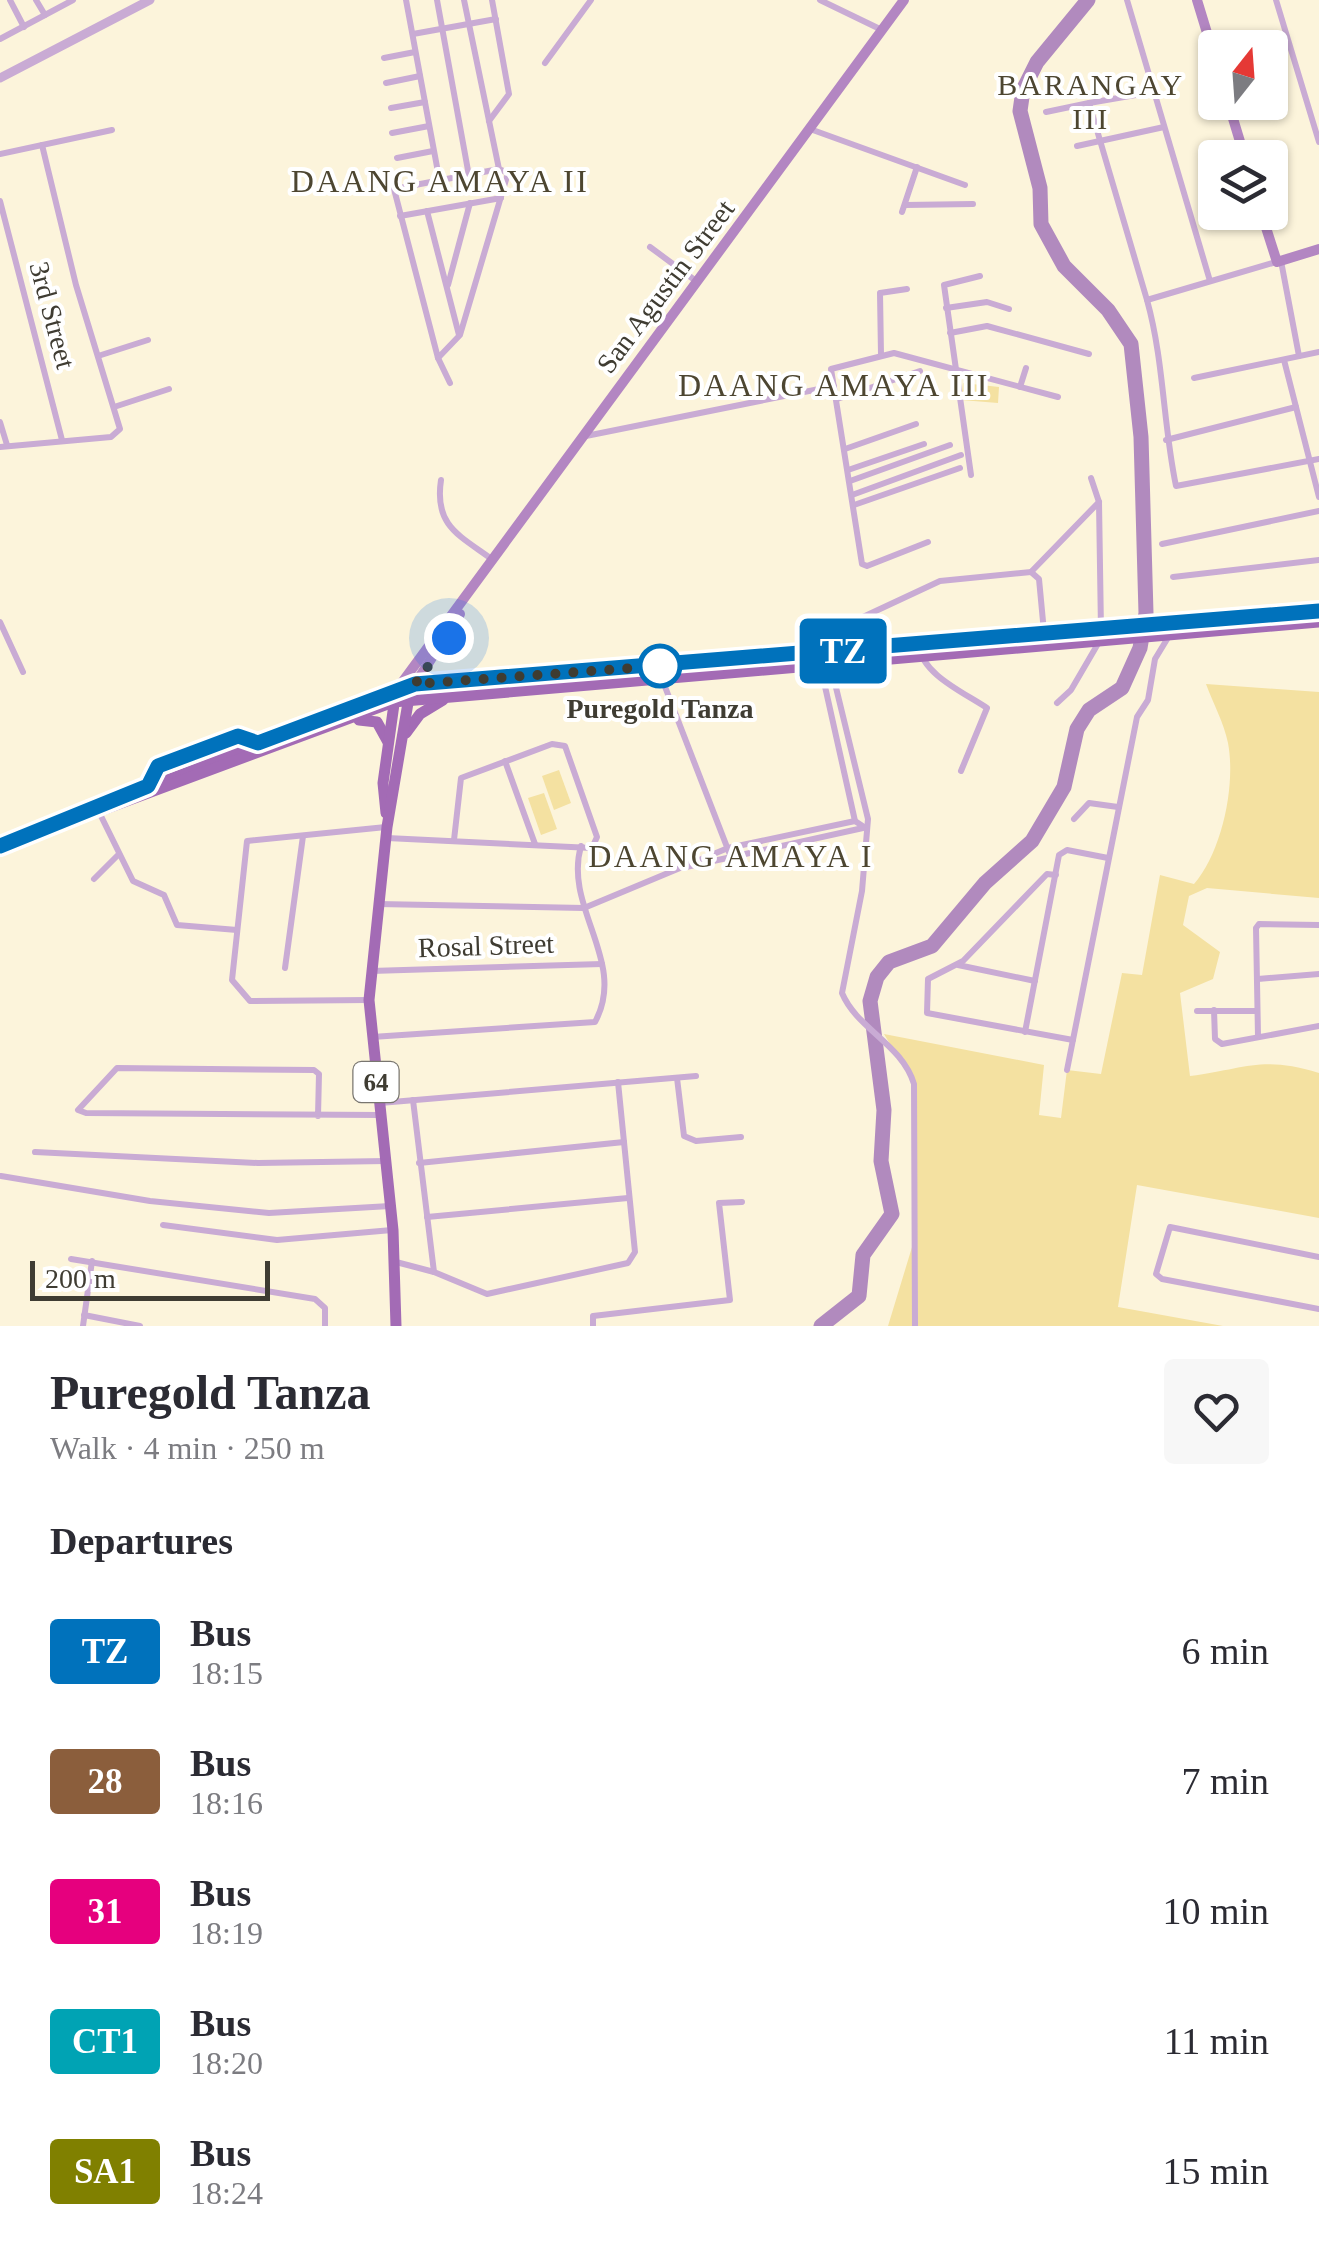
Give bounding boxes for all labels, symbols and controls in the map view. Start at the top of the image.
north arrow [1198,30,1288,120]
map controls [1198,30,1288,230]
district label: BARANGAY III [997,68,1185,135]
button: layers [1198,140,1288,230]
district label: DAANG AMAYA II [291,163,589,199]
street label: San Agustin Street [590,194,741,379]
street label: 3rd Street [23,258,82,372]
district label: DAANG AMAYA III [678,367,990,403]
your location [424,613,474,663]
line badge: TZ [798,618,888,684]
text: TZ [820,632,866,671]
marker: Puregold Tanza [639,645,681,687]
place label: Puregold Tanza [567,693,753,724]
district label: DAANG AMAYA I [588,838,874,874]
street label: Rosal Street [417,928,555,963]
road number: 64 [354,1062,398,1102]
scale bar [30,1256,270,1300]
text: 200 m [45,1263,116,1294]
button: heart [1164,1359,1269,1464]
text: Puregold Tanza [50,1366,371,1419]
text: Walk · 4 min · 250 m [50,1430,325,1466]
text: Departures [50,1520,233,1562]
text: Bus [190,1612,251,1654]
text: 6 min [1181,1630,1269,1672]
text: TZ [82,1632,128,1671]
text: 18:15 [190,1655,263,1691]
text: Bus [190,1742,251,1784]
text: 7 min [1181,1760,1269,1802]
text: 28 [88,1762,123,1801]
text: 18:16 [190,1785,263,1821]
text: Bus [190,1872,251,1914]
text: 10 min [1162,1890,1269,1932]
text: 31 [88,1892,123,1931]
text: 18:19 [190,1915,263,1951]
text: Bus [190,2002,251,2044]
text: 11 min [1164,2020,1269,2062]
text: CT1 [72,2022,138,2061]
text: 18:20 [190,2045,263,2081]
text: Bus [190,2132,251,2174]
text: 15 min [1162,2150,1269,2192]
text: SA1 [74,2152,136,2191]
text: 18:24 [190,2175,263,2211]

